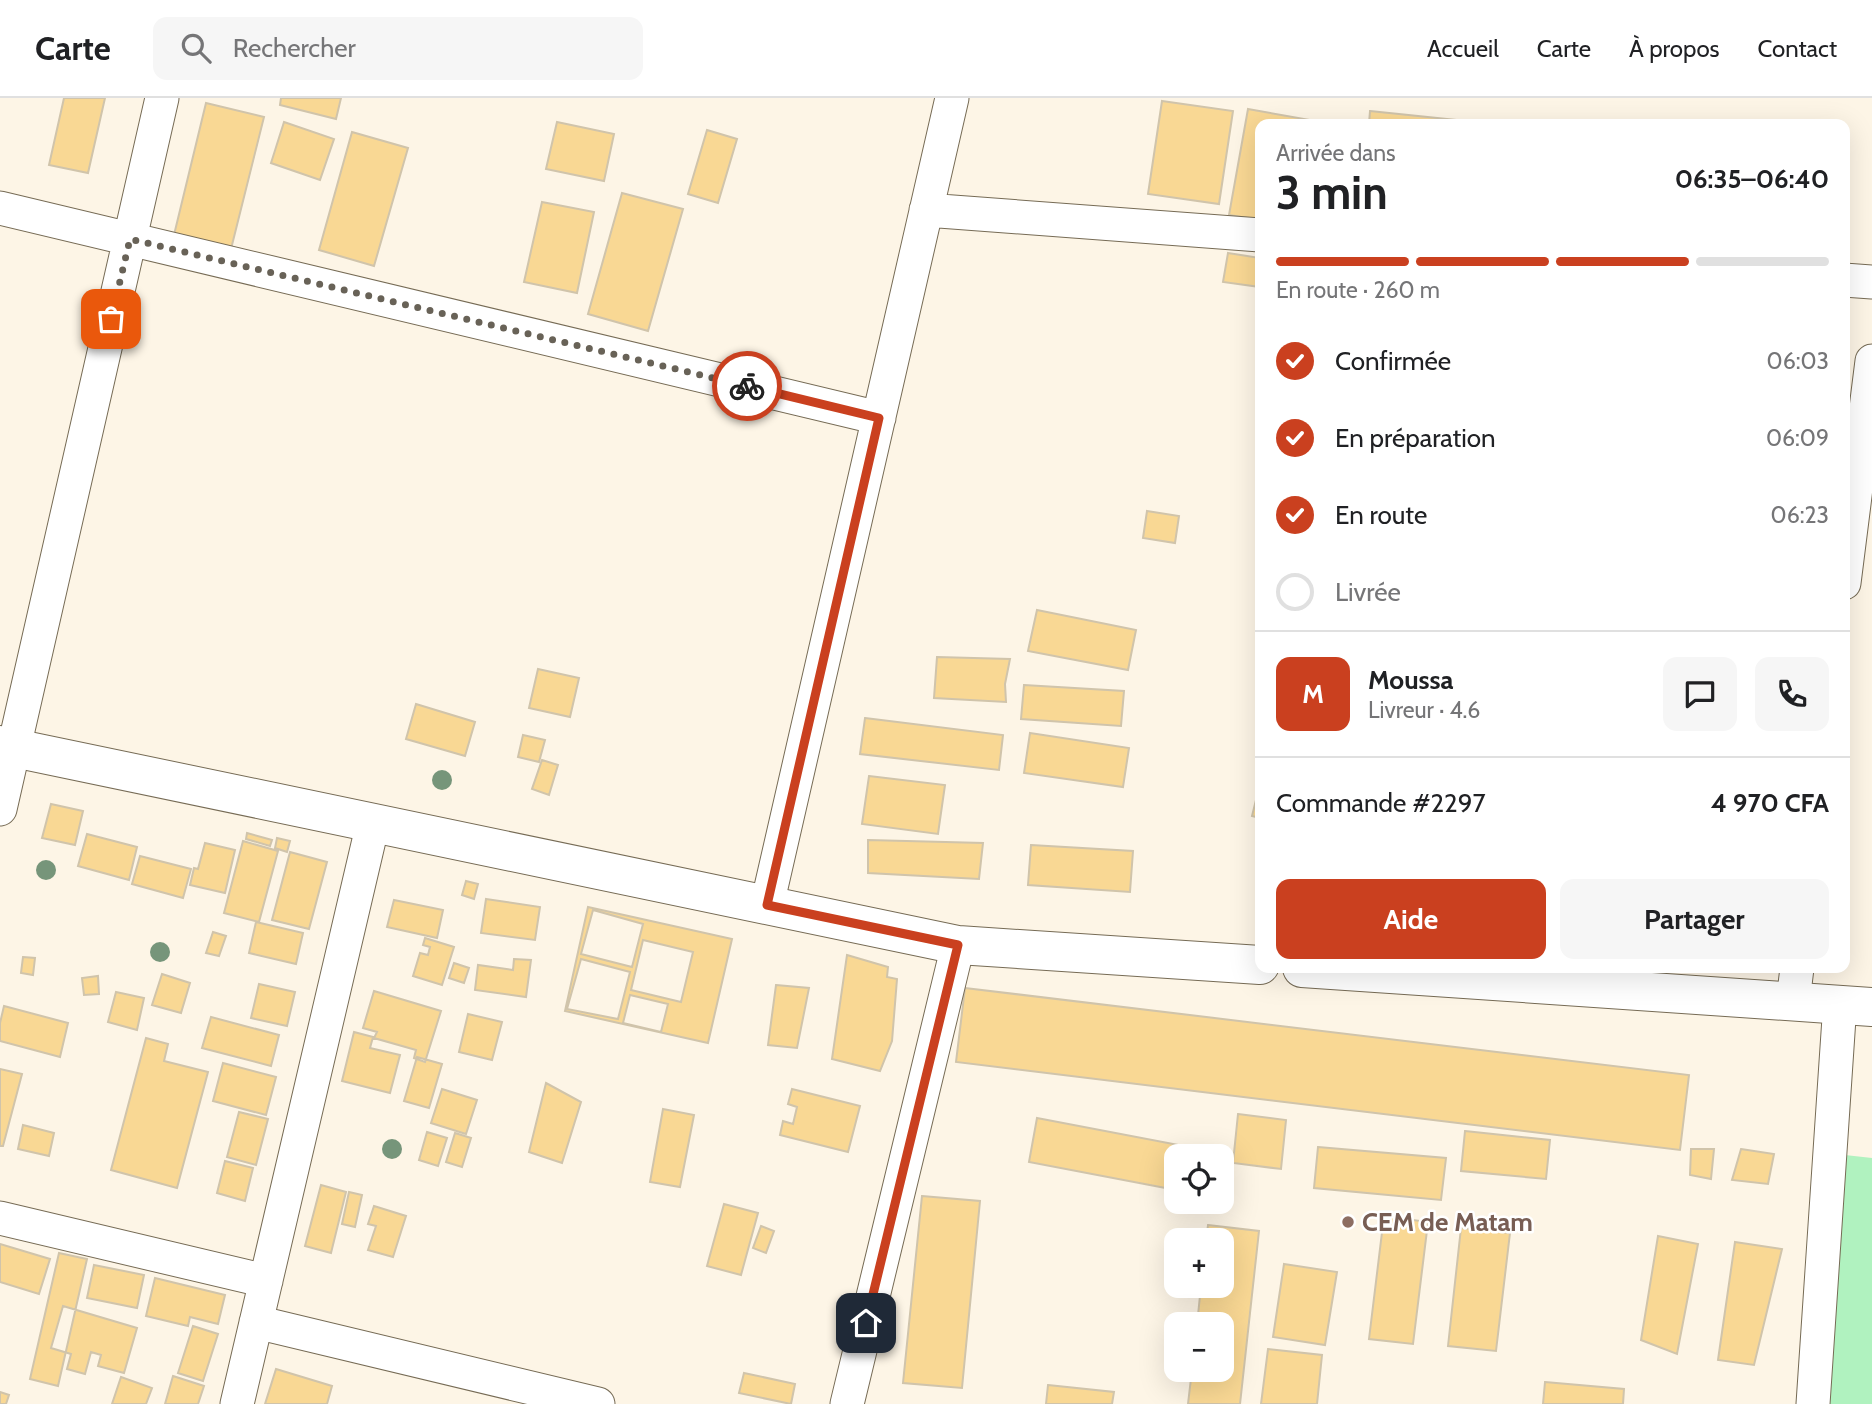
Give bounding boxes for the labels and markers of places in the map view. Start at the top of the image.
pin [81,289,141,349]
place label: CEM de Matam [1362,1206,1533,1238]
marker: CEM de Matam [1340,1214,1356,1230]
pin [836,1293,896,1353]

